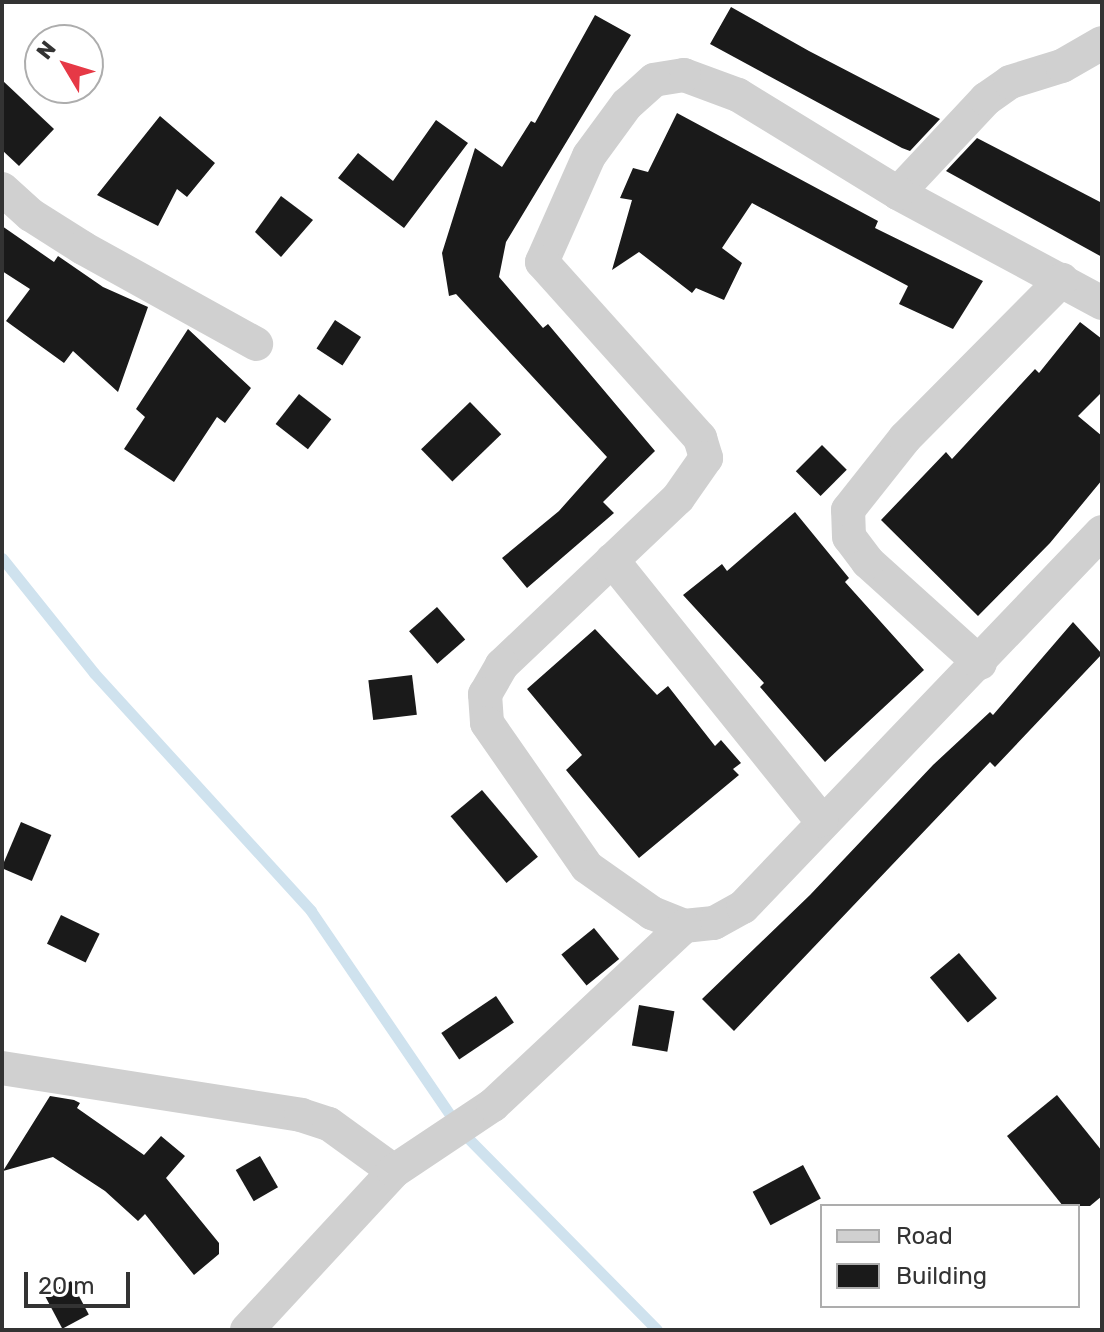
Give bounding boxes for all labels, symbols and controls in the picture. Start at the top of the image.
north arrow [24,24,104,104]
text: N [31,36,62,65]
legend [820,1204,1080,1308]
text: Road [896,1222,953,1250]
scale bar [28,1256,134,1306]
text: Building [896,1262,987,1290]
text: 20 m [38,1272,95,1300]

